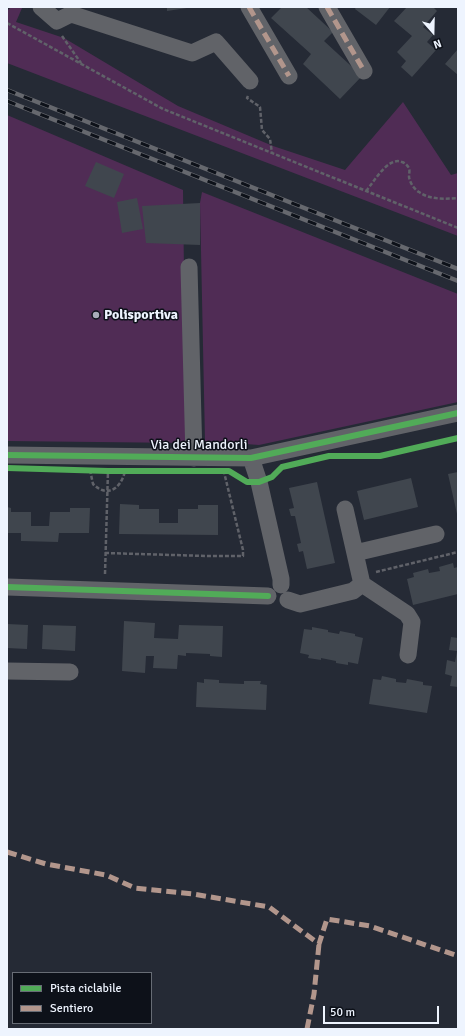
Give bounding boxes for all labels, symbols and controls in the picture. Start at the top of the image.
north arrow [413,12,453,52]
text: N [431,36,443,51]
place label: Polisportiva [104,307,178,323]
marker: Polisportiva [91,310,101,320]
street label: Via dei Mandorli [150,437,248,453]
legend [12,972,152,1024]
text: Pista ciclabile [50,981,122,996]
scale bar [325,998,441,1024]
text: Sentiero [50,1001,93,1016]
text: 50 m [330,1005,355,1020]

